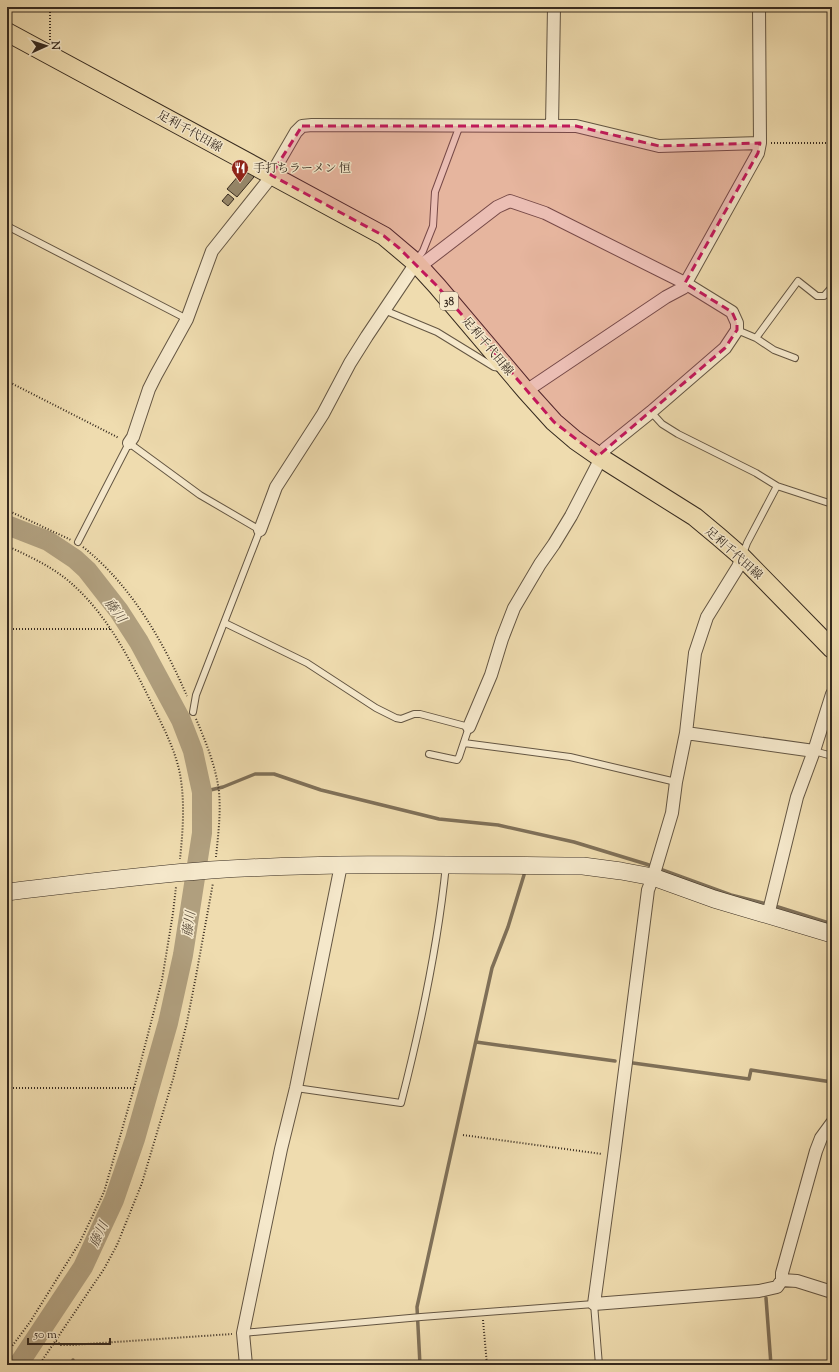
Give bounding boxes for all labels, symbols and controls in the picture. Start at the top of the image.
north arrow [26,26,66,66]
text: N [47,40,63,51]
street label: 足利千代田線 [154,107,225,157]
restaurant icon: 手打ちラーメン 恒 [230,158,250,183]
place label: 手打ちラーメン 恒 [253,160,351,178]
road number: 38 [440,292,458,310]
street label: 足利千代田線 [457,313,517,380]
street label: 足利千代田線 [701,523,766,585]
water label: 藤川 [99,595,130,629]
water label: 藤川 [179,908,201,938]
water label: 藤川 [86,1217,114,1250]
scale bar [28,1320,110,1346]
text: 50 m [33,1326,57,1344]

